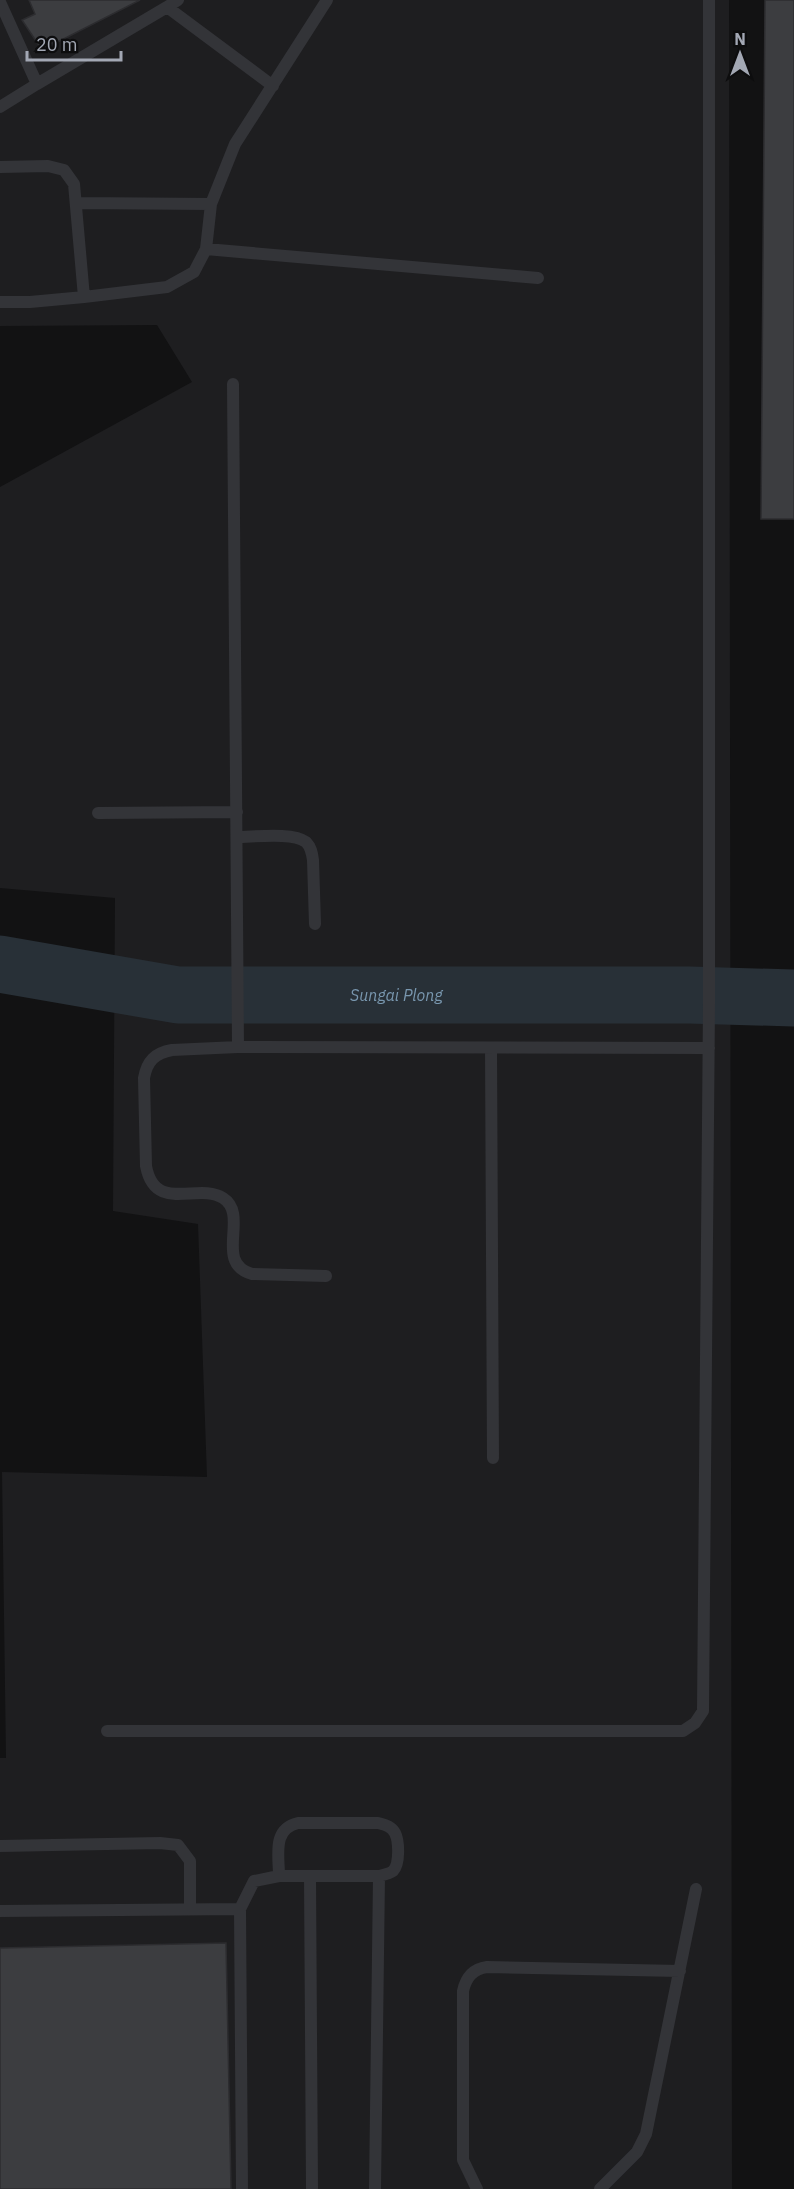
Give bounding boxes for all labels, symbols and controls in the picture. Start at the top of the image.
scale bar [27,24,122,62]
north arrow [710,24,770,84]
text: N [734,29,746,49]
text: 20 m [36,33,78,56]
water label: Sungai Plong [350,985,443,1005]

